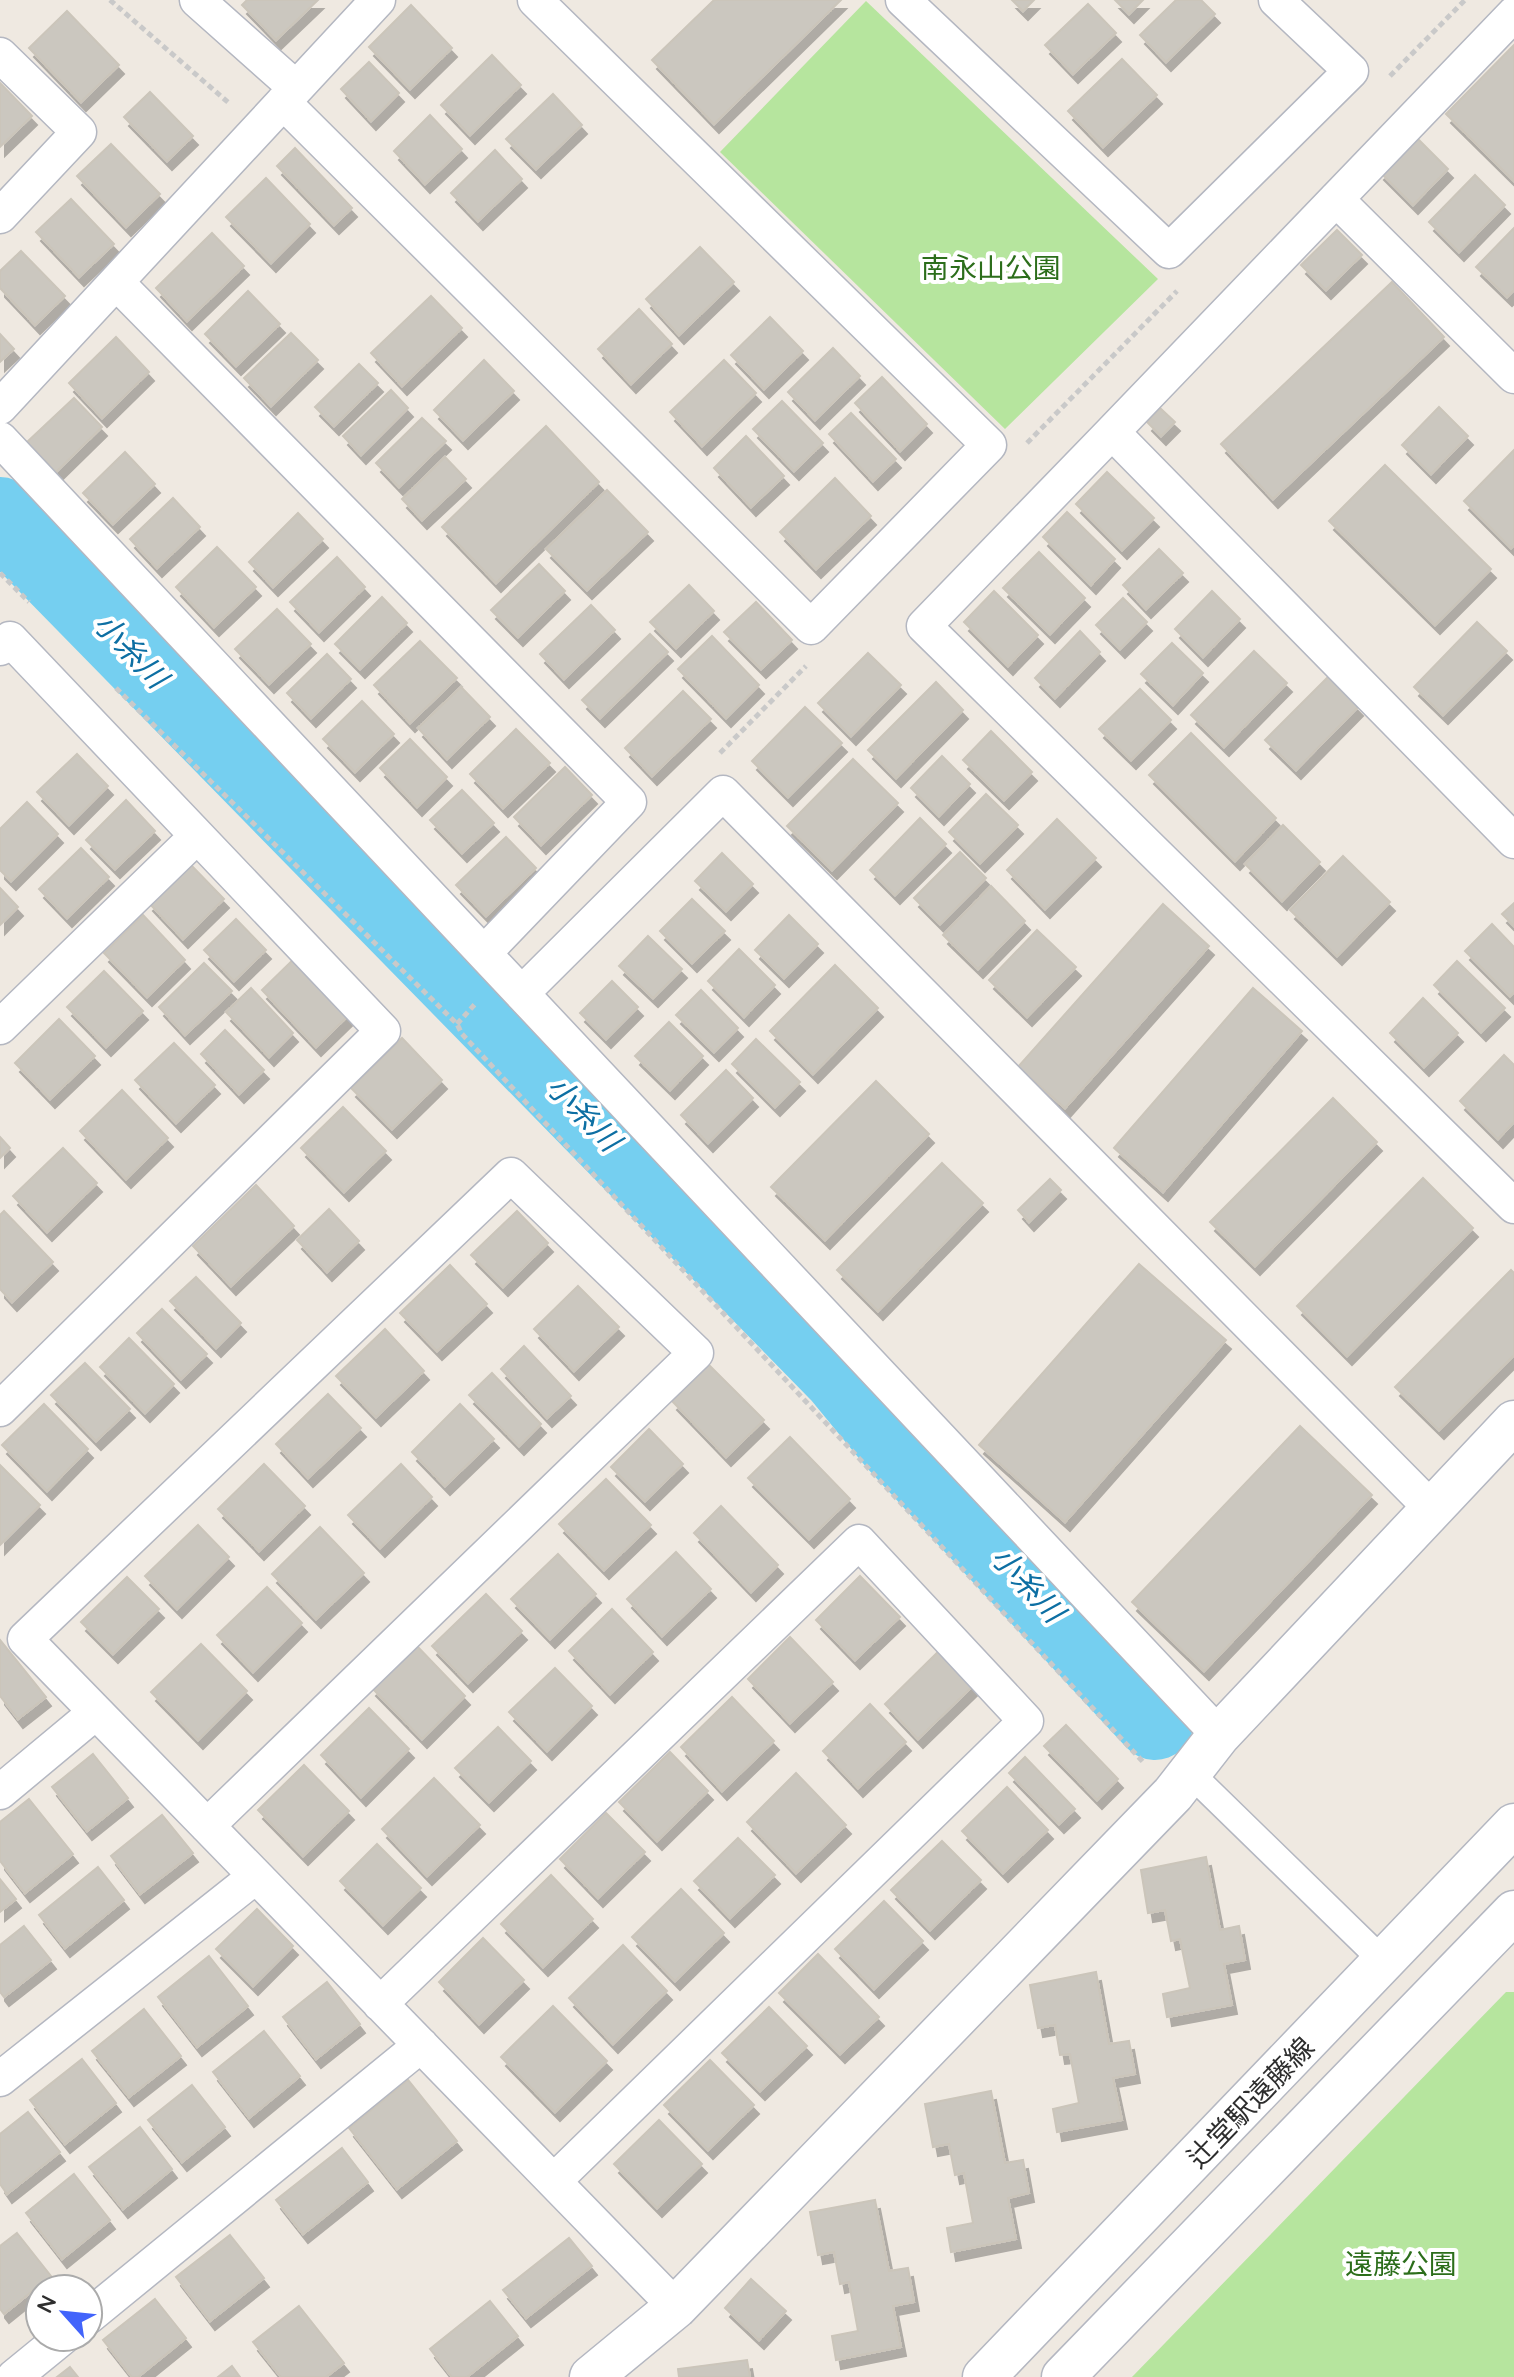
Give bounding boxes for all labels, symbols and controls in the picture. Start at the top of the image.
park label: 南永山公園 [921,250,1061,285]
water label: 小糸川 [86,604,178,698]
water label: 小糸川 [539,1067,631,1161]
water label: 小糸川 [983,1538,1075,1632]
street label: 辻堂駅遠藤線 [1179,2029,1321,2175]
park label: 遠藤公園 [1345,2246,1457,2281]
north arrow [24,2273,104,2353]
text: N [30,2290,62,2317]

